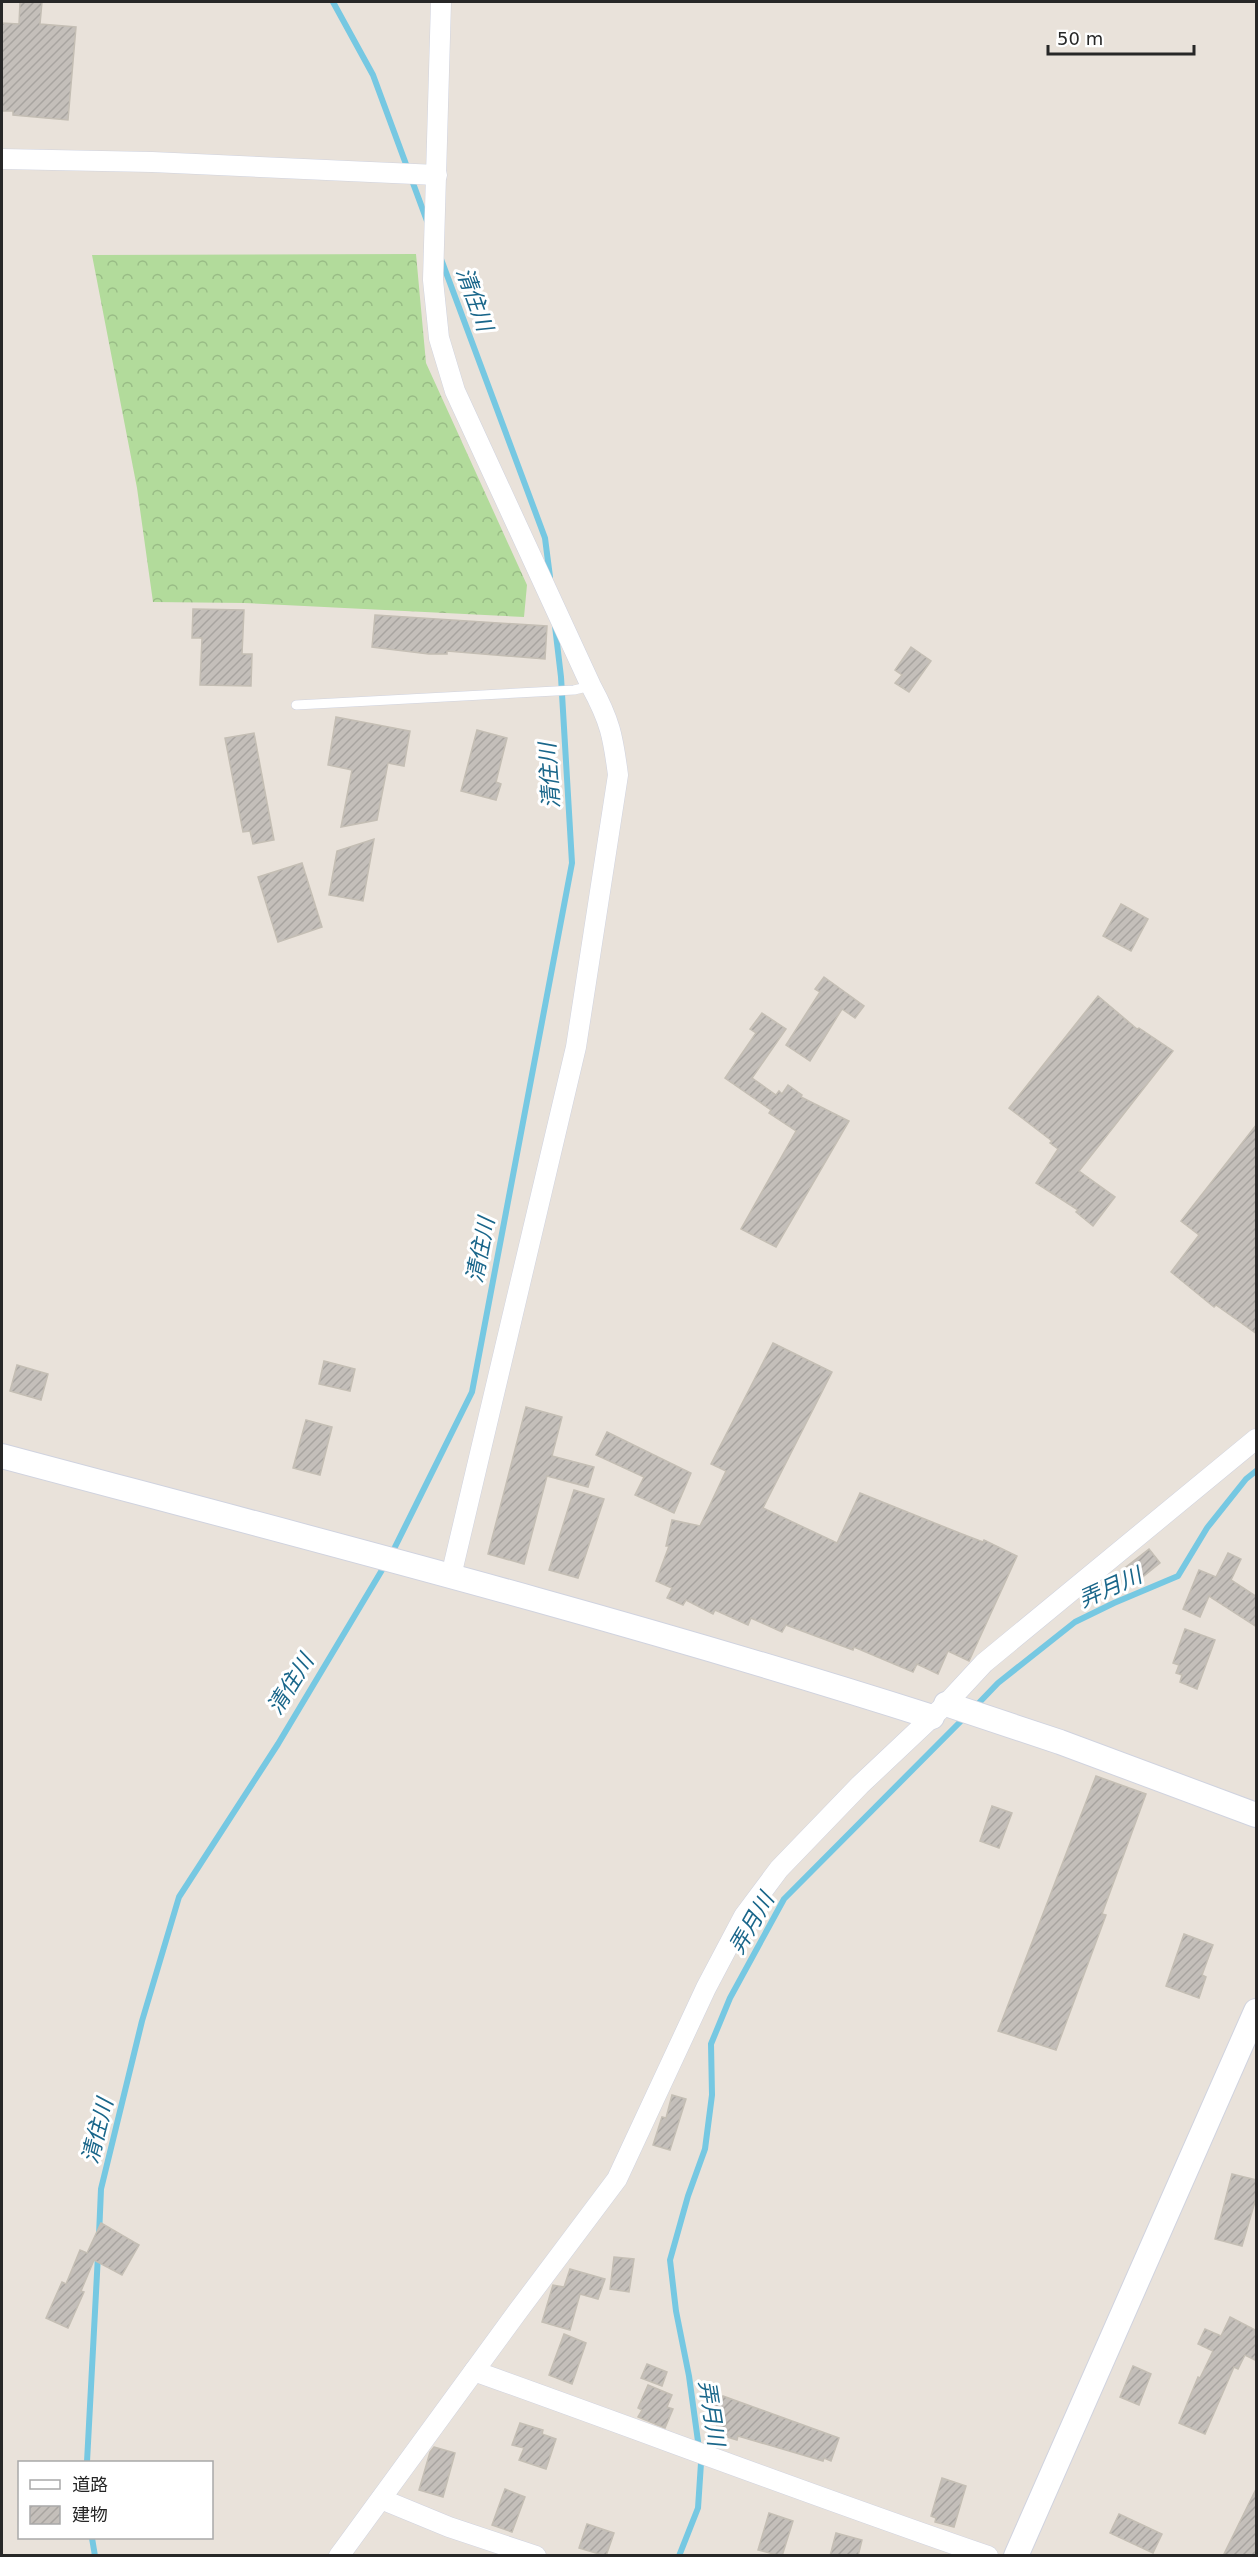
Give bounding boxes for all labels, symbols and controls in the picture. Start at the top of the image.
scale bar [1048,18,1194,56]
text: 50 m [1057,28,1103,49]
water label: 清住川 [451,264,498,336]
water label: 清住川 [535,740,564,810]
water label: 清住川 [462,1213,499,1285]
water label: 弄月川 [1075,1562,1147,1612]
water label: 清住川 [262,1648,320,1719]
water label: 弄月川 [724,1887,780,1958]
water label: 清住川 [77,2094,118,2166]
water label: 弄月川 [694,2379,729,2450]
legend [18,2461,213,2539]
text: 道路 [72,2474,108,2495]
text: 建物 [72,2504,108,2525]

